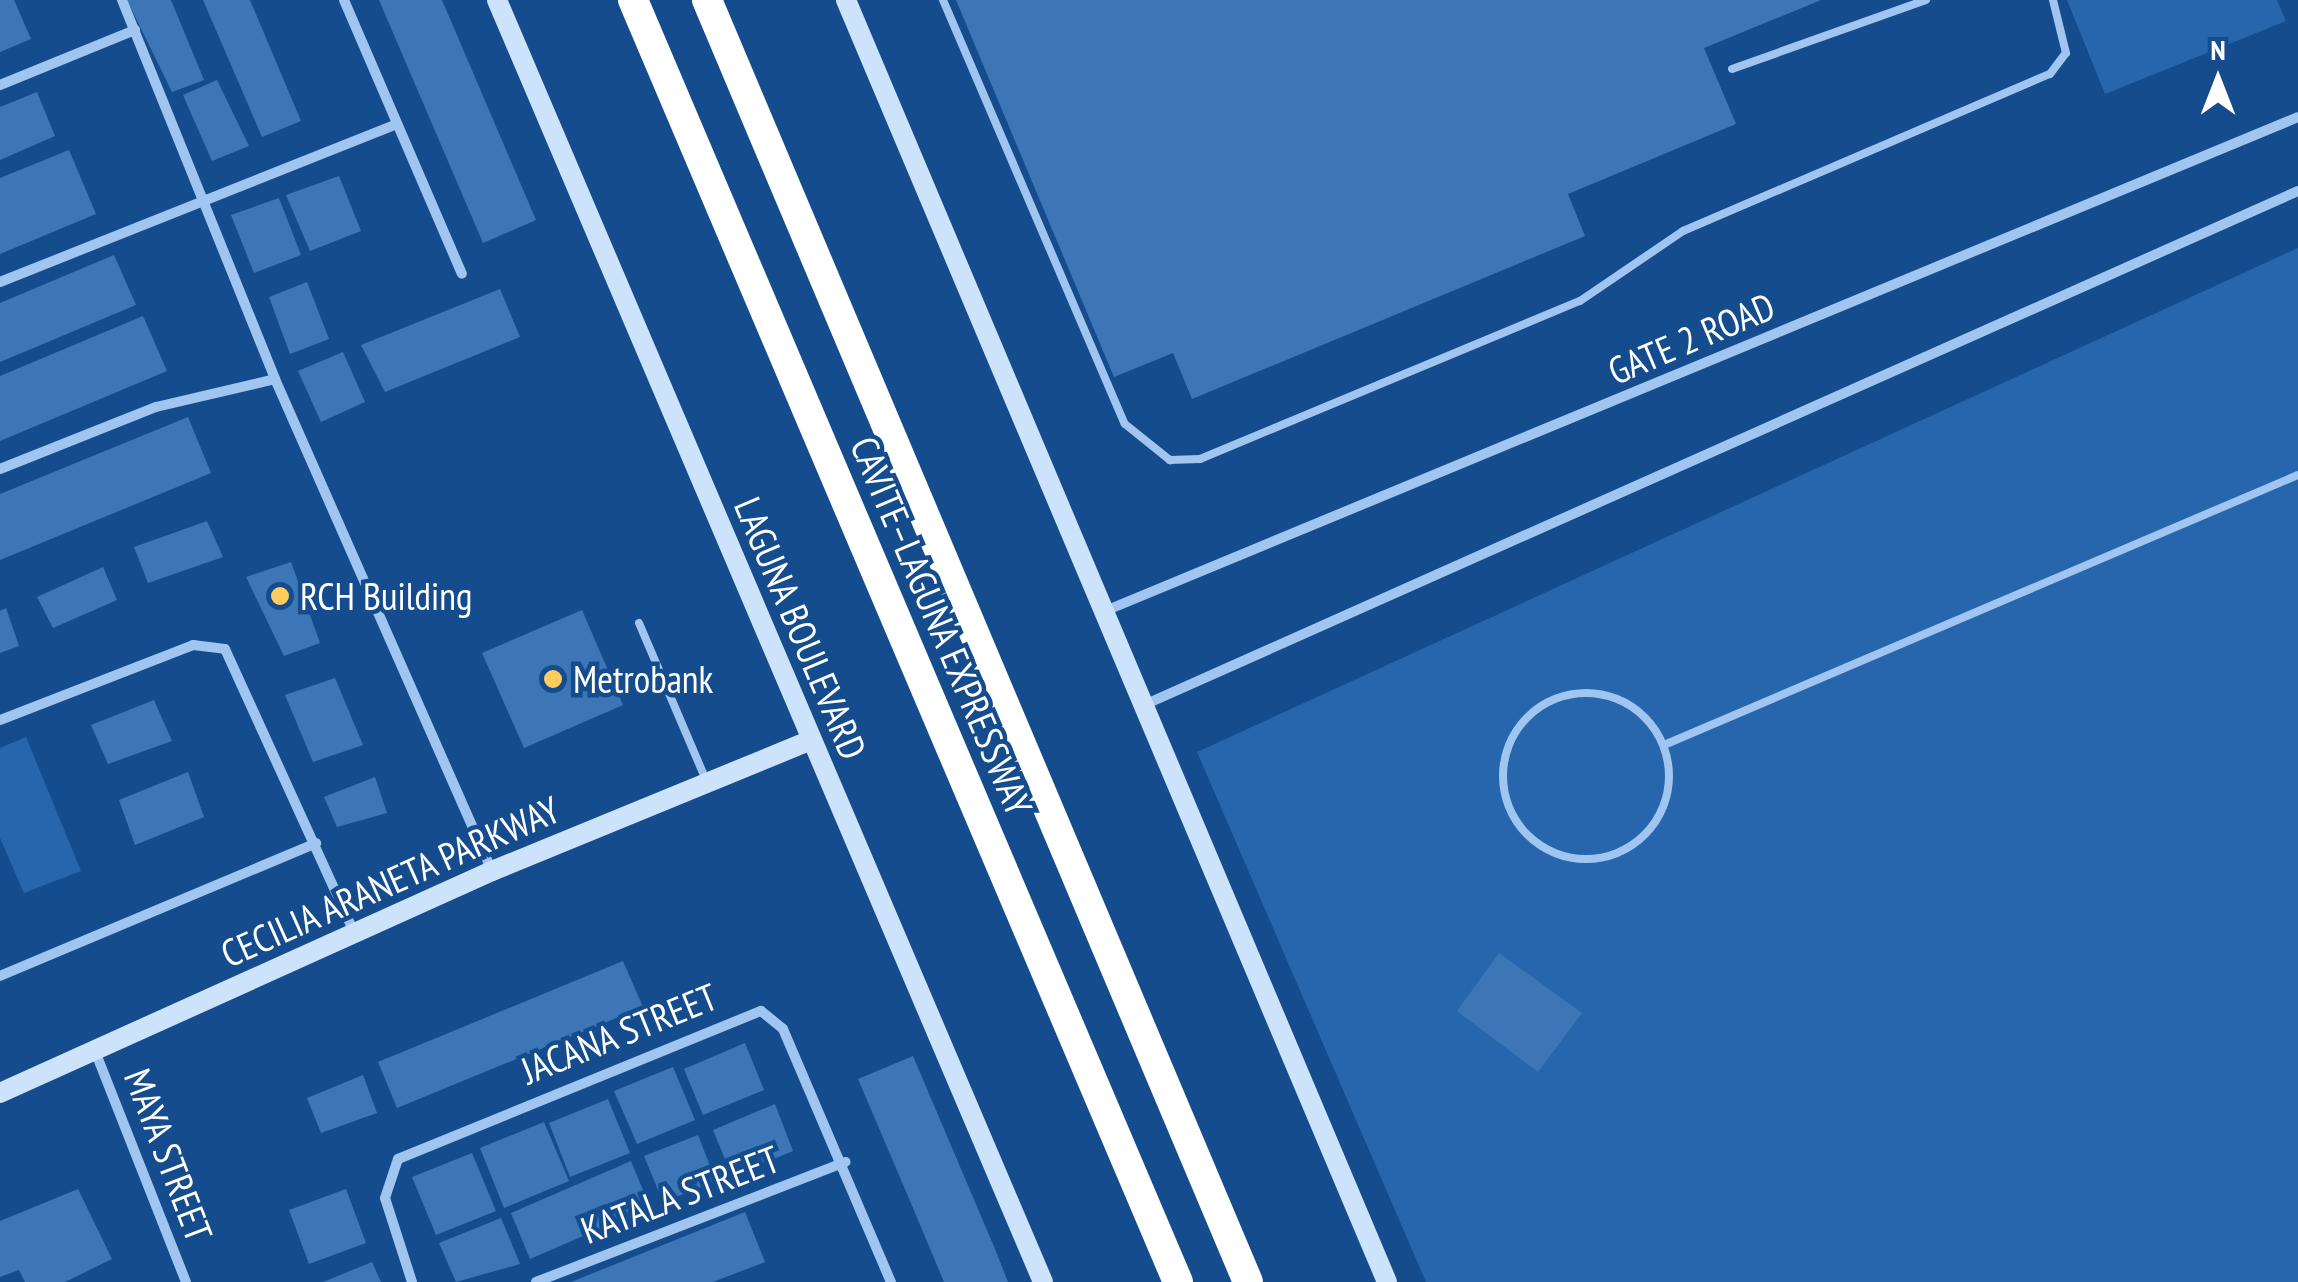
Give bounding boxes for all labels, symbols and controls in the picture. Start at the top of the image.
north arrow [2168,30,2268,130]
text: N [2210,31,2226,68]
street label: GATE 2 ROAD [1601,283,1781,393]
street label: CAVITE–LAGUNA EXPRESSWAY [841,429,1043,823]
street label: LAGUNA BOULEVARD [725,490,877,766]
place label: RCH Building [300,573,472,619]
marker: RCH Building [269,585,291,607]
place label: Metrobank [573,656,713,702]
marker: Metrobank [542,668,564,690]
street label: CECILIA ARANETA PARKWAY [212,785,568,977]
street label: JACANA STREET [514,973,724,1093]
street label: MAYA STREET [115,1062,223,1248]
street label: KATALA STREET [574,1135,786,1253]

